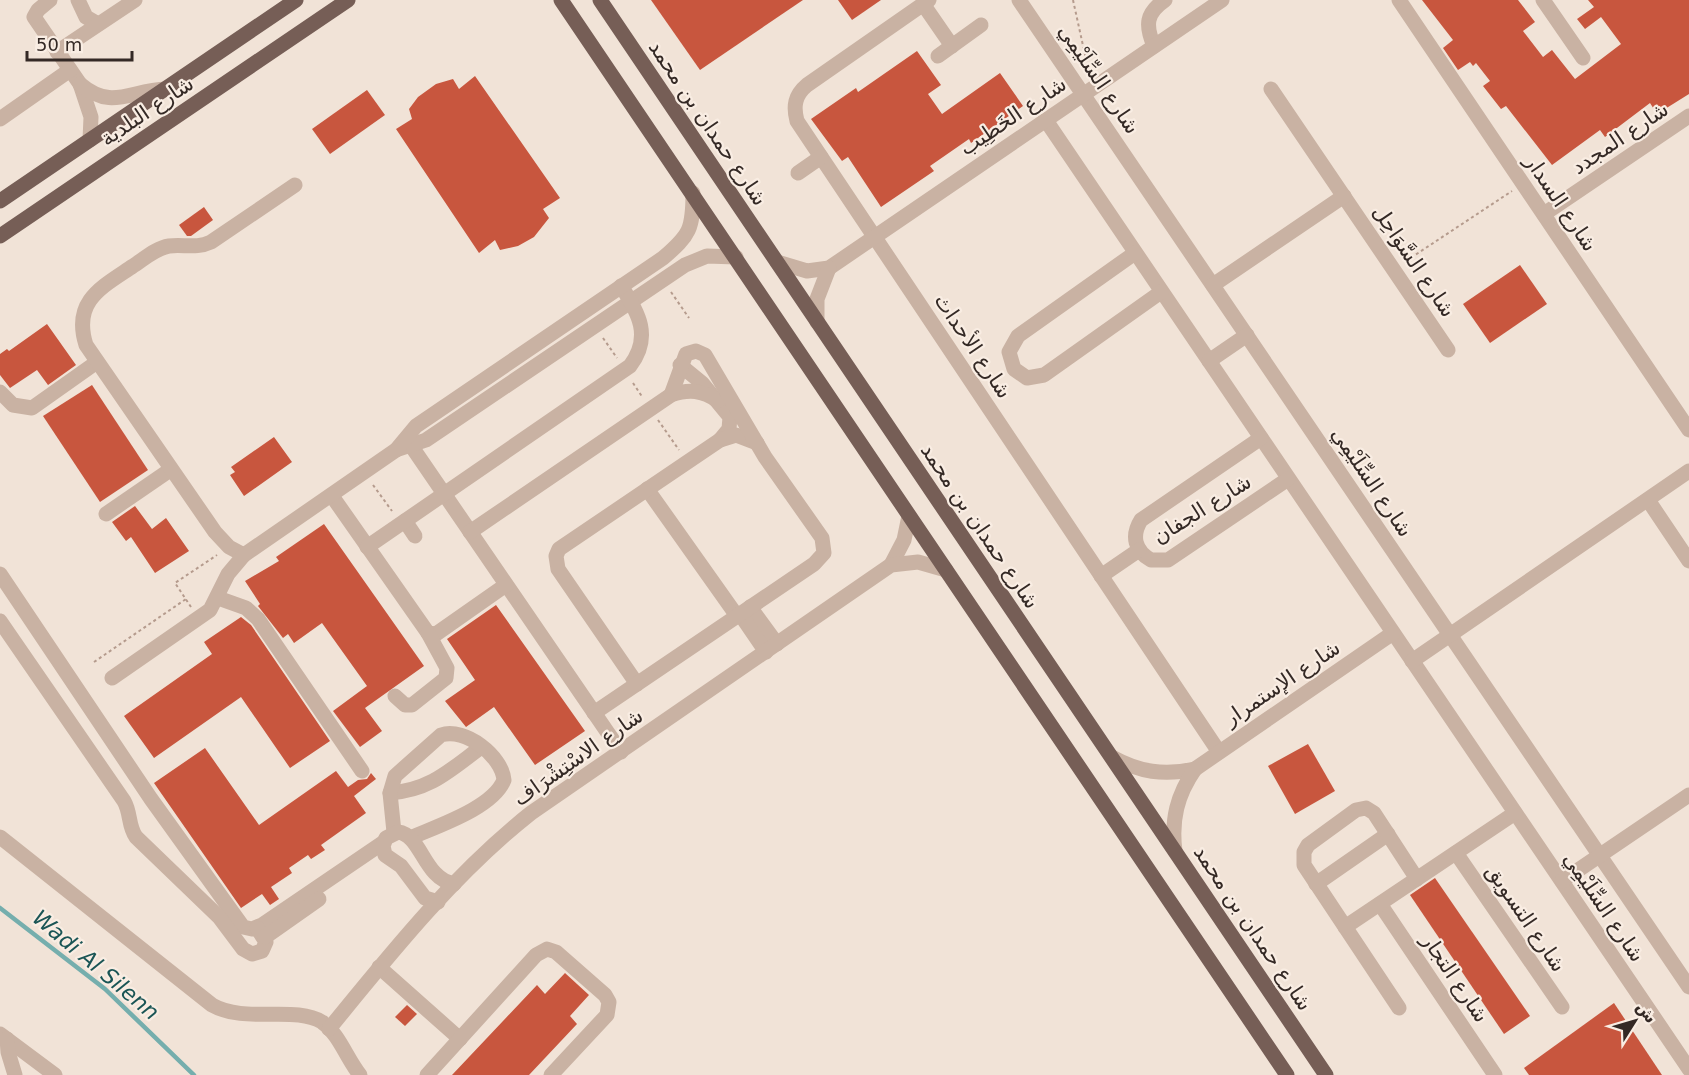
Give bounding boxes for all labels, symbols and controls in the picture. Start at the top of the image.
street label: شارع السِّلَيْمِي [1053,19,1145,138]
scale bar [27,24,132,62]
text: 50 m [36,34,82,55]
street label: شارع حمدان بن محمد [644,36,772,210]
street label: شارع البلدية [96,71,198,151]
street label: شارع الخَطِيب [955,72,1071,160]
street label: شارع المجدد [1567,97,1673,179]
street label: شارع السدار [1519,149,1602,256]
street label: شارع السَّوَاحِل [1368,200,1460,322]
street label: شارع الأحداث [929,289,1018,403]
street label: شارع السِّلَيْمِي [1326,422,1418,541]
street label: شارع حمدان بن محمد [916,439,1044,613]
street label: شارع الجفان [1148,469,1256,549]
street label: شارع الإستمرار [1219,635,1345,731]
street label: شارع الاسْتِشْرَاف [508,703,648,811]
street label: شارع حمدان بن محمد [1189,841,1317,1015]
street label: شارع السِّلَيْمِي [1558,847,1650,966]
street label: شارع التسويق [1481,860,1571,976]
water label: Wadi Al Silenn [28,905,164,1025]
street label: شارع التجار [1416,928,1493,1027]
north arrow [1605,991,1665,1051]
text: ش [1632,998,1661,1027]

